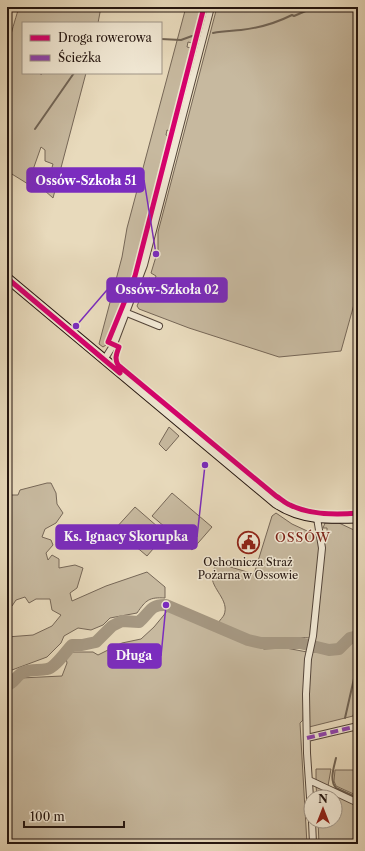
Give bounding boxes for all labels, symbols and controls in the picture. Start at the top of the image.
legend [22,22,162,74]
text: Droga rowerowa [58,30,152,45]
text: Ścieżka [58,49,102,65]
callout: Ossów-Szkoła 51 [27,168,144,192]
text: Ossów-Szkoła 51 [36,173,137,188]
callout: Ossów-Szkoła 02 [107,278,227,302]
text: Ossów-Szkoła 02 [115,282,219,297]
callout: Ks. Ignacy Skorupka [56,525,197,549]
text: Ks. Ignacy Skorupka [64,529,189,544]
public building icon: Ochotnicza Straż Pożarna w Ossowie [235,529,261,555]
district label: OSSÓW [275,529,331,545]
place label: Ochotnicza Straż Pożarna w Ossowie [198,555,298,582]
callout: Długa [108,644,161,668]
text: Długa [116,648,153,663]
north arrow [303,789,343,829]
text: N [318,792,328,806]
scale bar [24,803,124,829]
text: 100 m [30,809,65,824]

